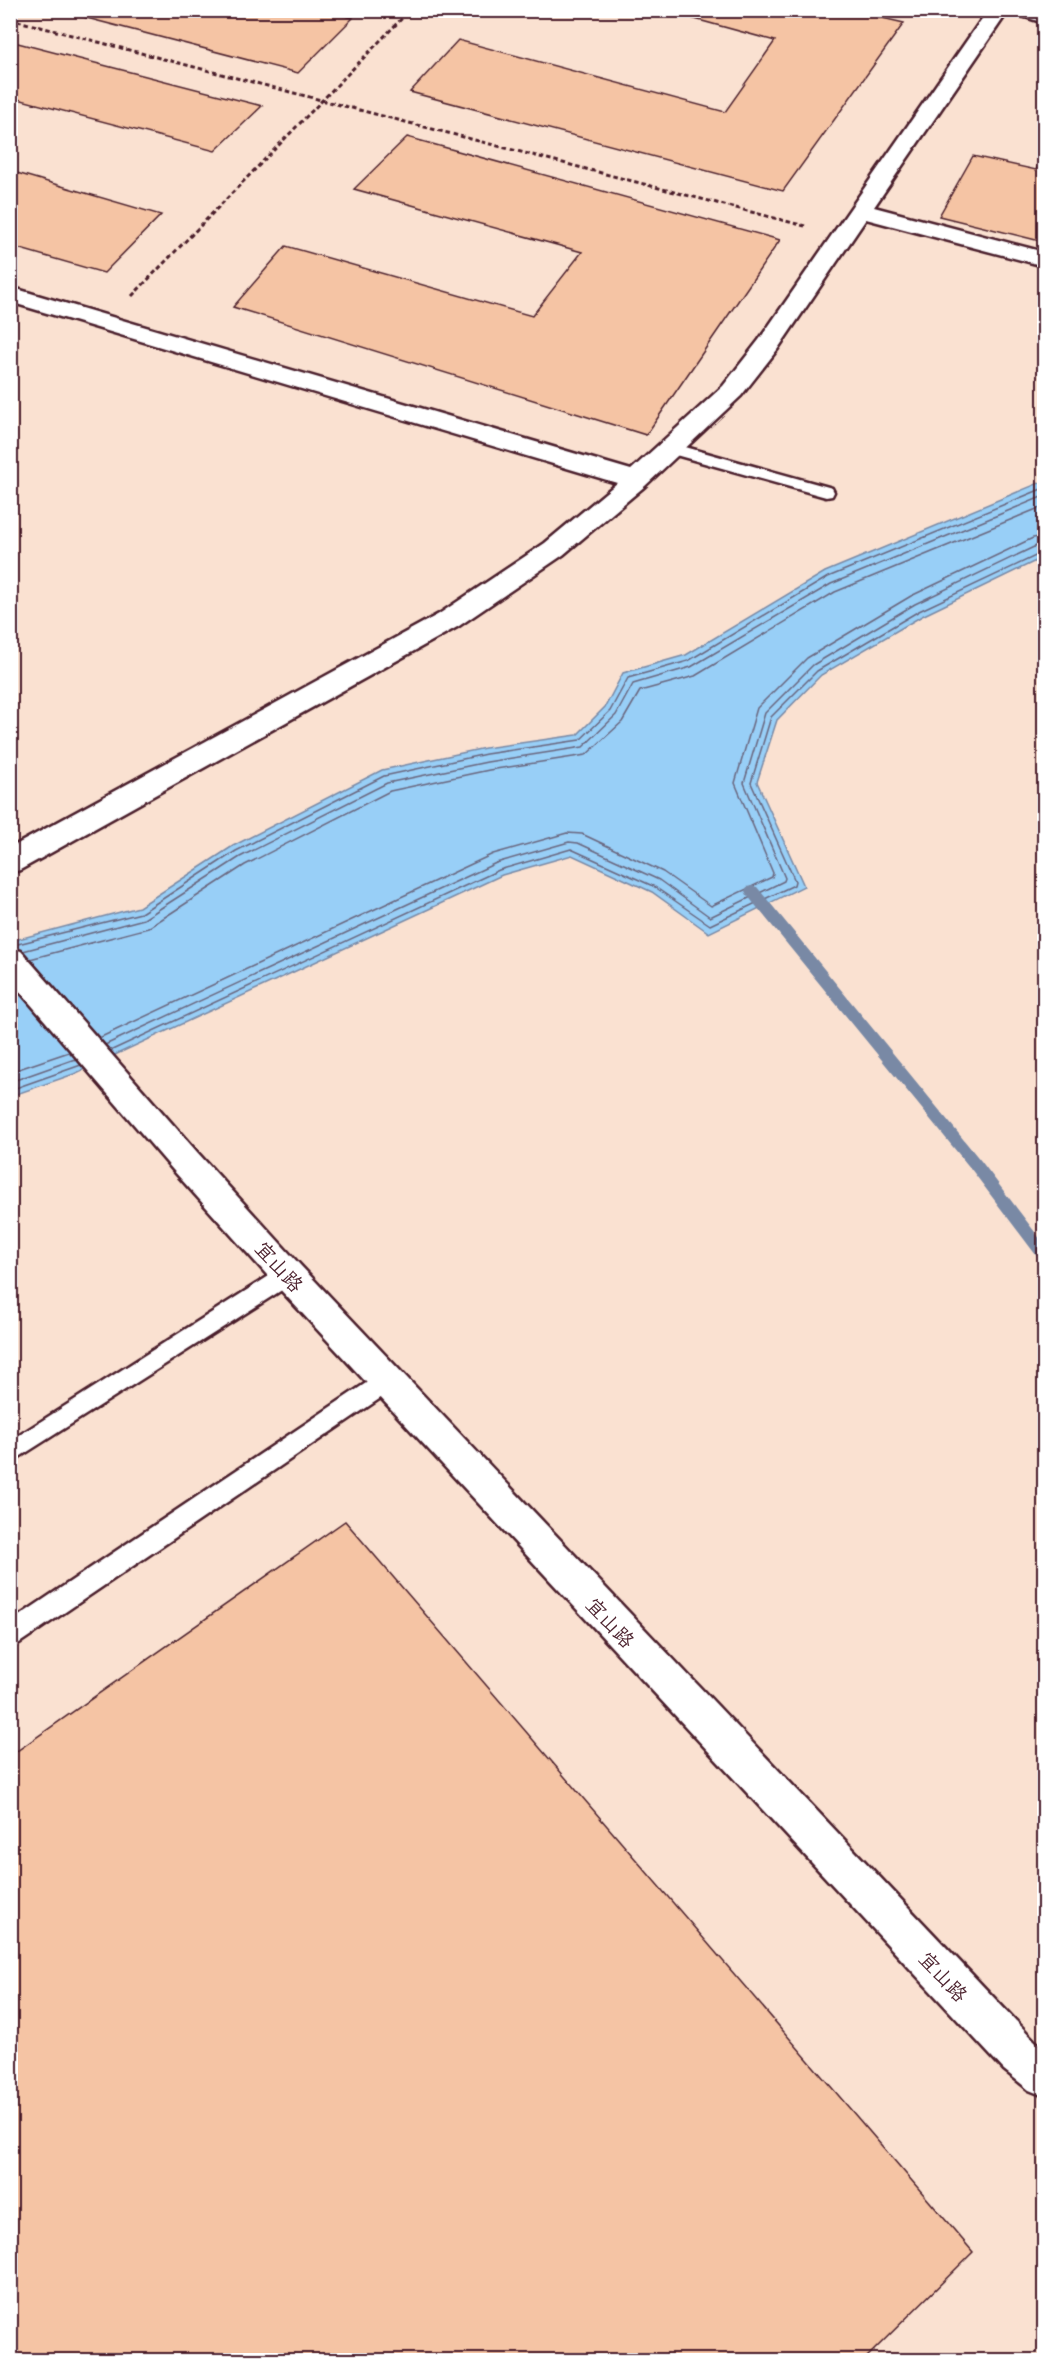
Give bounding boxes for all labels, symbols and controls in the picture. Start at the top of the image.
street label: 宜山路 [250,1235,310,1298]
street label: 宜山路 [581,1591,642,1654]
street label: 宜山路 [914,1945,975,2008]

